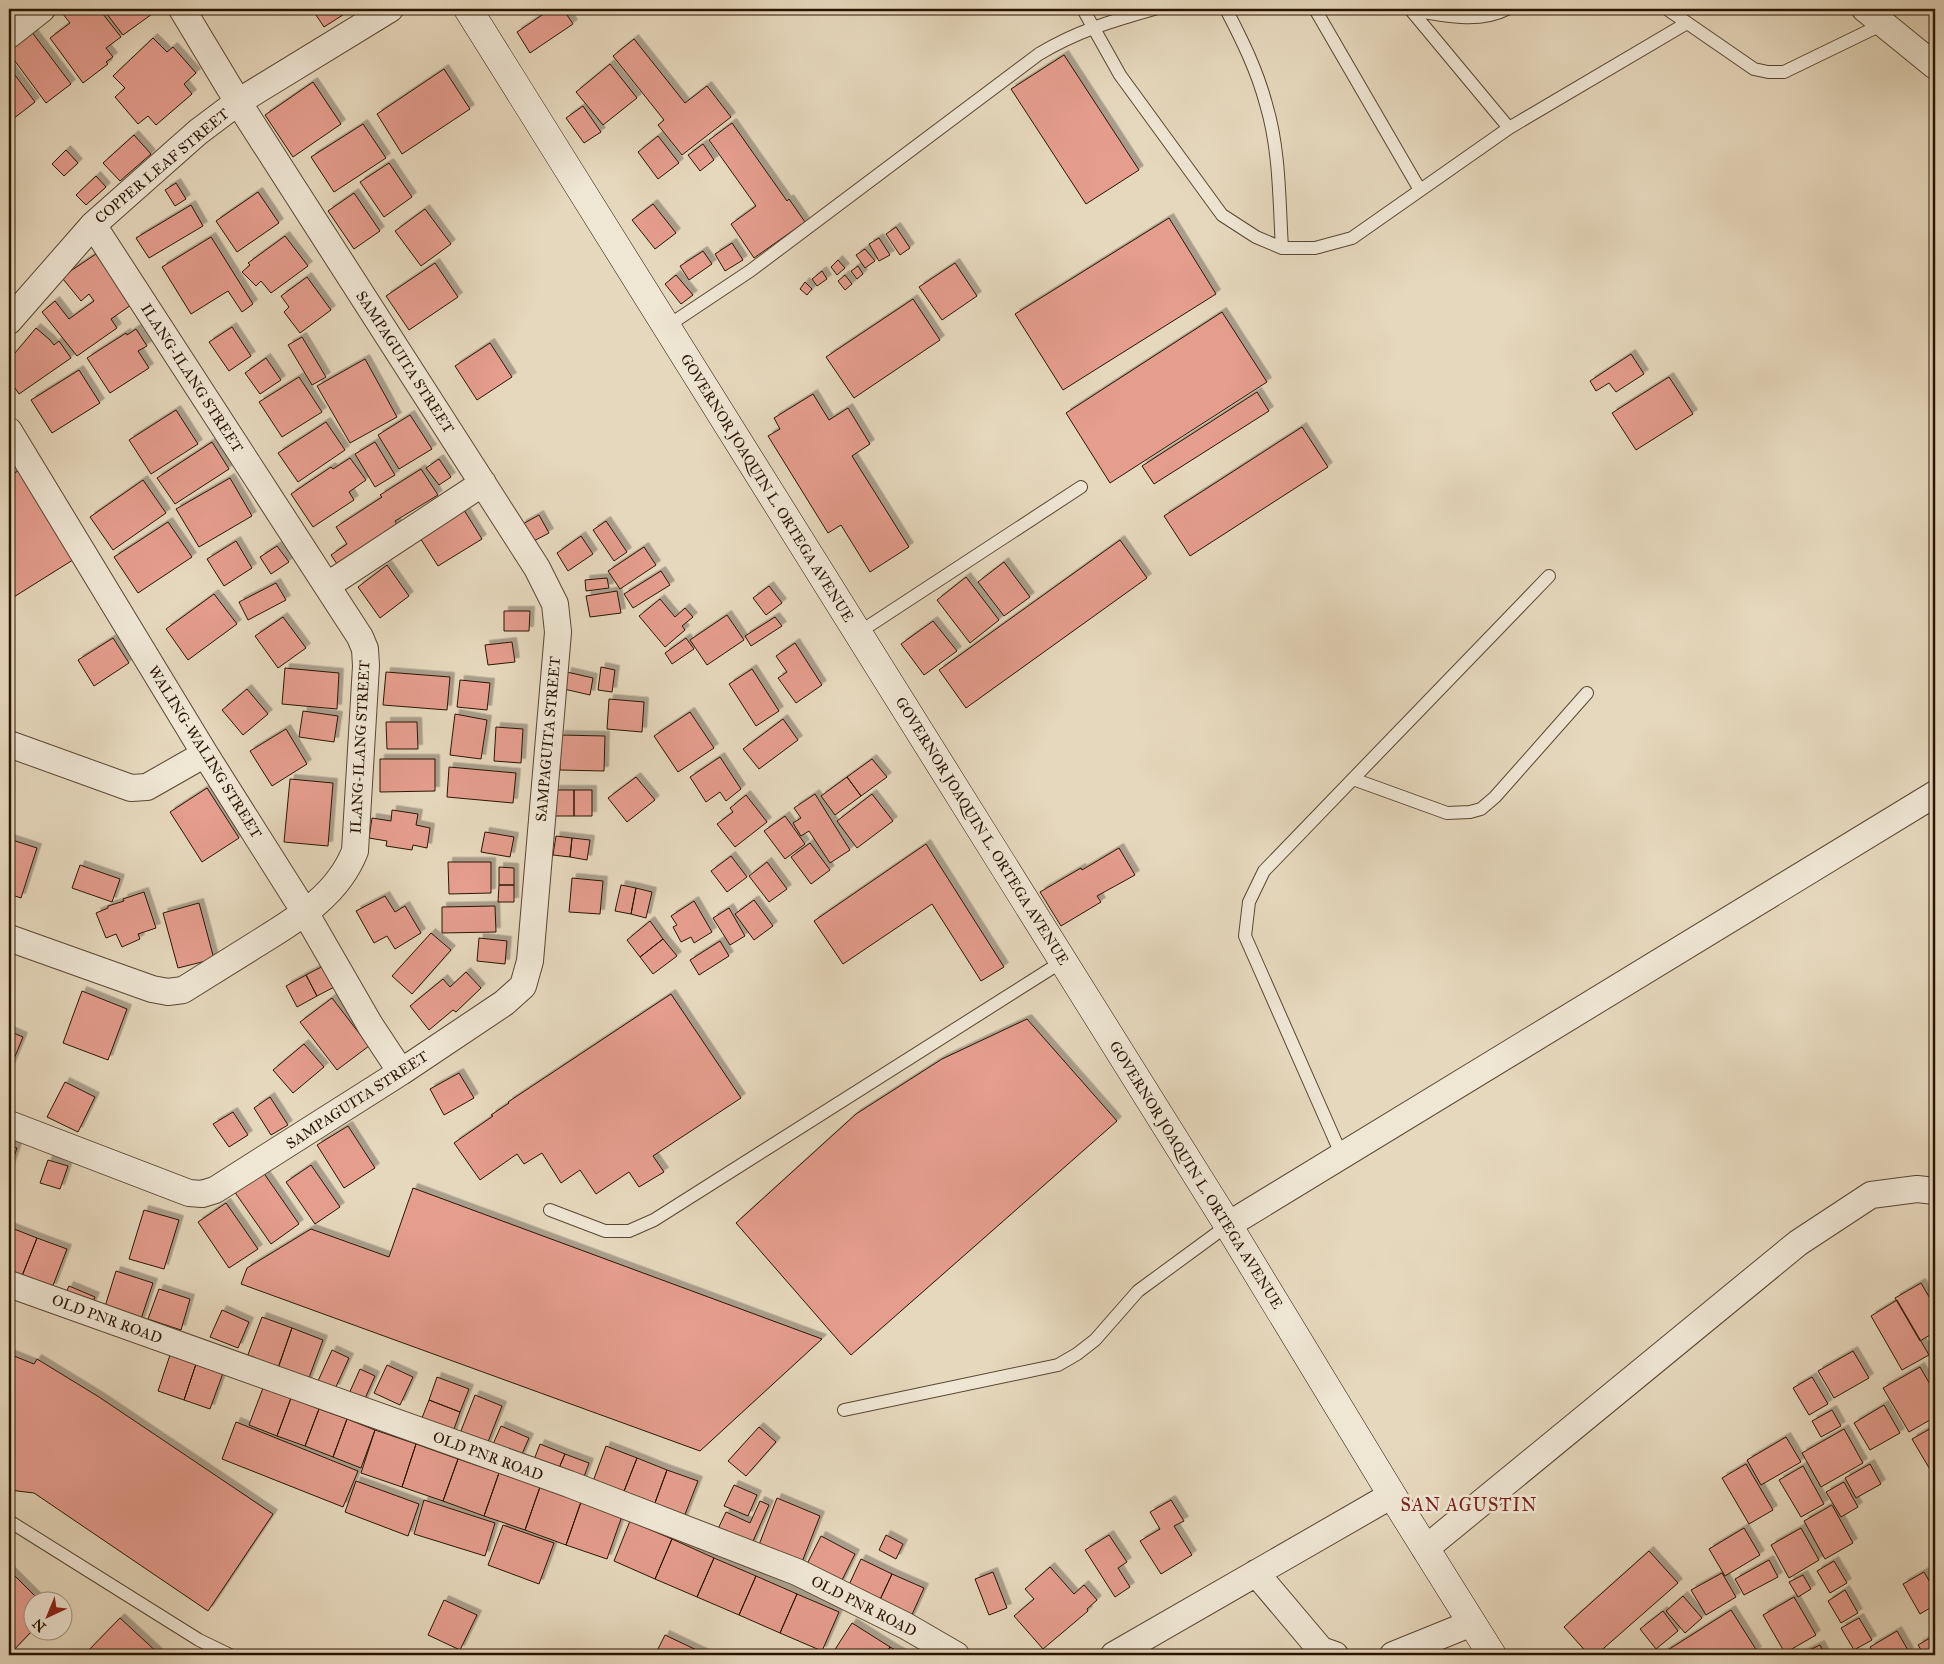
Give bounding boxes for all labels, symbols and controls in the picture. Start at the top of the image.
street label: COPPER LEAF STREET [91,105,233,227]
street label: SAMPAGUITA STREET [352,288,458,436]
street label: ILANG-ILANG STREET [137,300,247,456]
street label: GOVERNOR JOAQUIN L. ORTEGA AVENUE [676,351,858,626]
street label: SAMPAGUITA STREET [532,656,564,822]
street label: ILANG-ILANG STREET [346,660,374,834]
street label: WALING-WALING STREET [144,662,266,842]
street label: GOVERNOR JOAQUIN L. ORTEGA AVENUE [891,694,1073,969]
street label: GOVERNOR JOAQUIN L. ORTEGA AVENUE [1105,1038,1287,1313]
street label: SAMPAGUITA STREET [283,1047,431,1153]
street label: OLD PNR ROAD [49,1291,165,1347]
street label: OLD PNR ROAD [430,1428,546,1484]
district label: SAN AGUSTIN [1400,1494,1538,1516]
street label: OLD PNR ROAD [808,1572,920,1640]
north arrow [22,1592,72,1642]
text: N [29,1615,49,1635]

